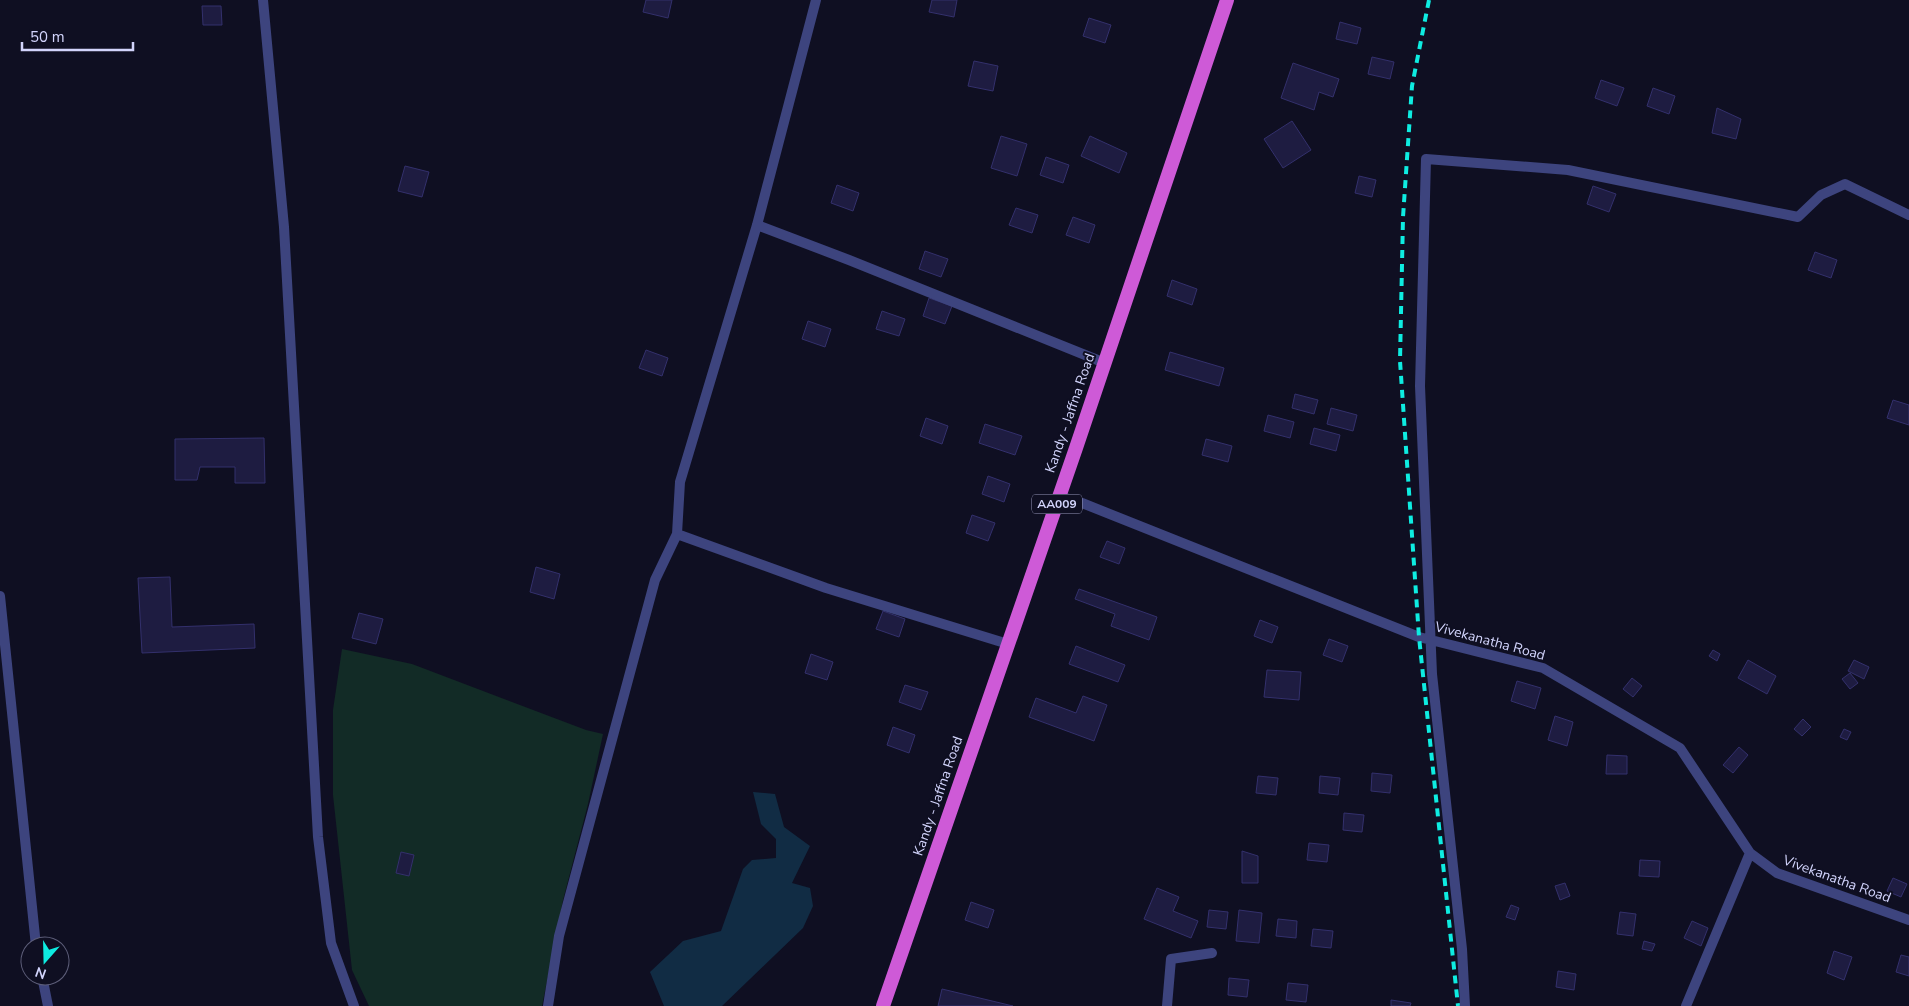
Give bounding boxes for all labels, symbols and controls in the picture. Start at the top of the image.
scale bar [22,20,134,52]
text: 50 m [30,27,65,47]
street label: Kandy - Jaffna Road [1041,351,1099,475]
road number: AA009 [1032,494,1082,514]
street label: Vivekanatha Road [1432,617,1547,665]
street label: Kandy - Jaffna Road [909,734,967,858]
street label: Vivekanatha Road [1779,850,1894,907]
north arrow [20,936,70,986]
text: N [33,962,49,983]

